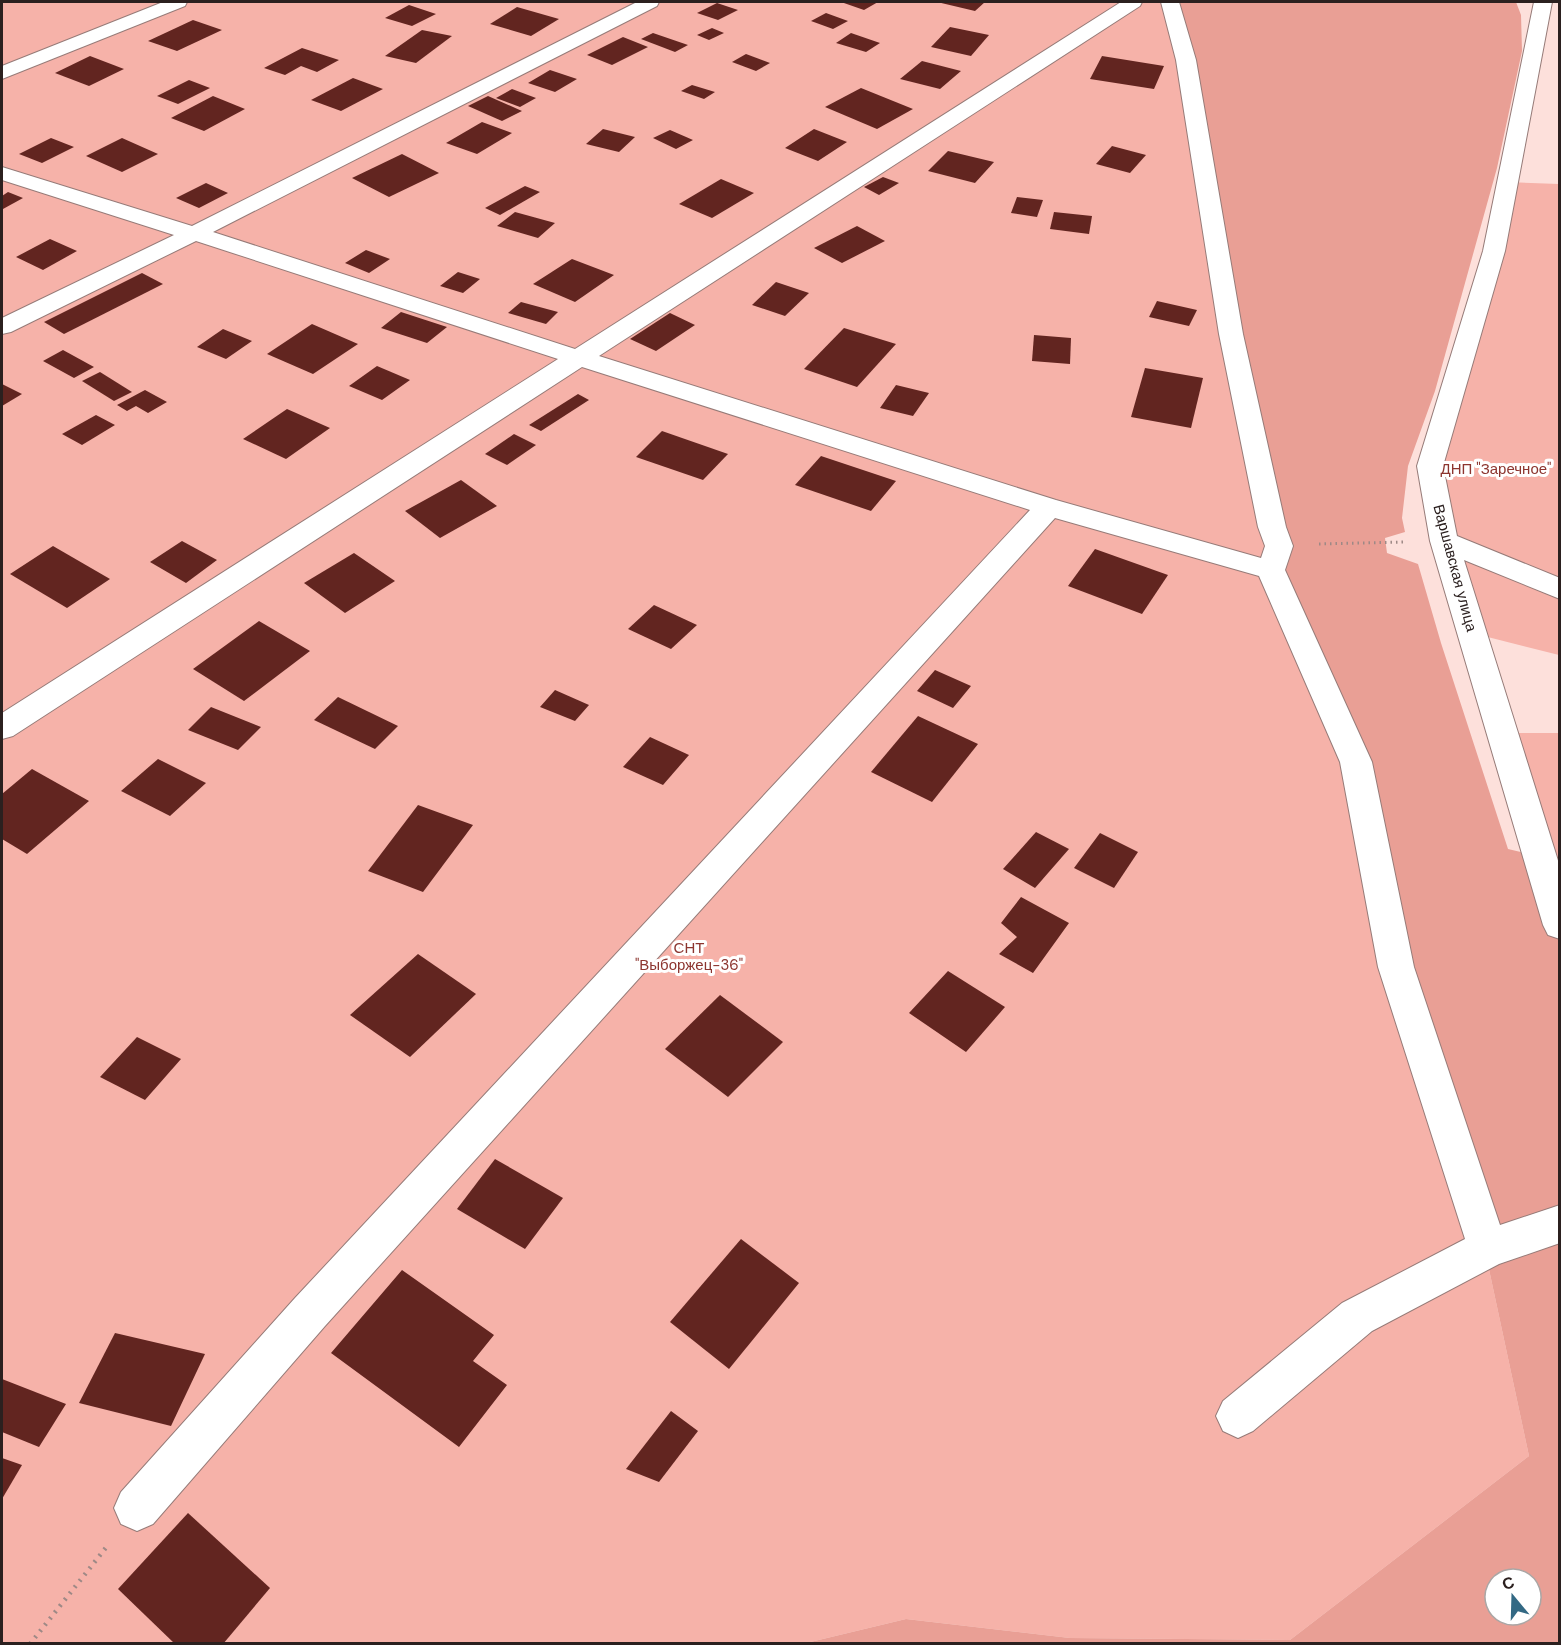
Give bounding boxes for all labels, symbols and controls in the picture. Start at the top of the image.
park label: ДНП "Заречное" [1441,459,1551,479]
street label: Варшавская улица [1428,502,1482,634]
park label: СНТ "Выборжец-36" [635,938,743,975]
north arrow [1483,1567,1543,1627]
text: С [1499,1571,1518,1595]

